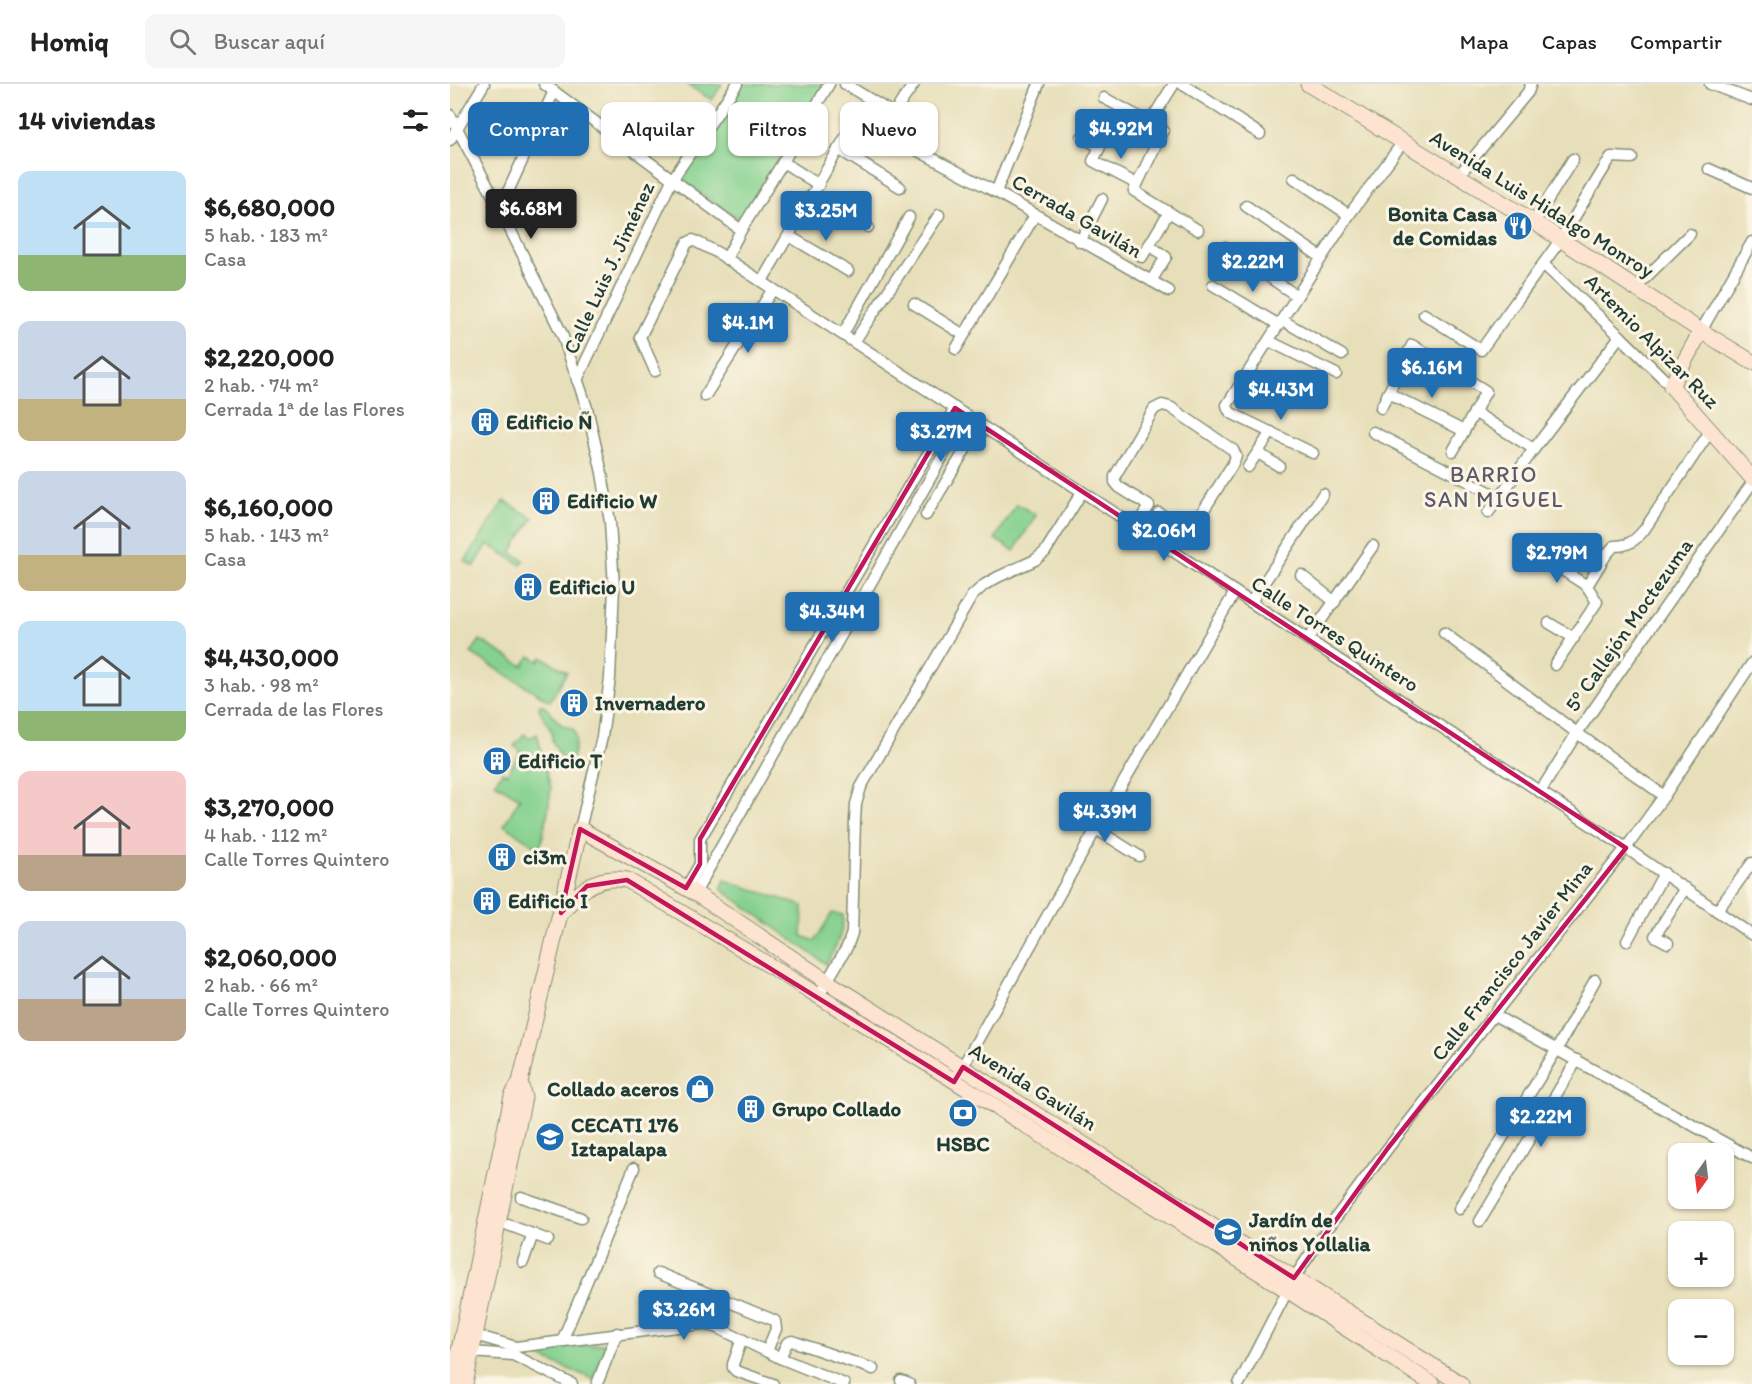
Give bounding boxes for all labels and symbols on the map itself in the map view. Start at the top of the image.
pin: $4.92M [1072,109,1170,160]
street label: Avenida Luis Hidalgo Monroy [1426,124,1659,283]
street label: Cerrada Gavilán [1008,168,1147,263]
street label: Calle Luis J. Jiménez [558,177,660,358]
pin: $6.68M [482,189,580,240]
pin: $3.25M [777,191,875,242]
place label: Bonita Casa de Comidas [1388,201,1498,250]
restaurant icon: Bonita Casa de Comidas [1502,210,1534,242]
pin: $2.22M [1204,242,1302,293]
street label: Artemio Alpizar Ruz [1580,268,1725,414]
pin: $4.1M [706,303,790,354]
pin: $6.16M [1383,348,1481,399]
pin: $4.43M [1232,370,1330,421]
building icon: Edificio Ñ [469,406,501,438]
place label: Edificio Ñ [506,409,592,434]
pin: $3.27M [892,412,990,463]
district label: BARRIO SAN MIGUEL [1424,461,1564,513]
building icon: Edificio W [530,485,562,517]
place label: Edificio W [567,488,657,513]
pin: $2.06M [1115,511,1213,562]
pin: $2.79M [1508,533,1606,584]
street label: 5º Callejón Moctezuma [1559,533,1698,716]
street label: Calle Torres Quintero [1247,570,1424,697]
building icon: Edificio U [512,571,544,603]
place label: Edificio U [549,574,635,599]
pin: $4.34M [783,592,881,643]
building icon: Invernadero [558,687,590,719]
place label: Invernadero [595,690,706,715]
building icon: Edificio T [481,745,513,777]
place label: Edificio T [518,748,602,773]
pin: $4.39M [1056,792,1154,843]
building icon: ci3m [486,841,518,873]
place label: ci3m [523,844,568,869]
street label: Calle Francisco Javier Mina [1426,856,1597,1066]
building icon: Edificio I [471,885,503,917]
place label: Edificio I [508,888,588,913]
street label: Avenida Gavilán [965,1037,1102,1136]
shop icon: Collado aceros [684,1073,716,1105]
place label: Collado aceros [547,1076,679,1101]
building icon: Grupo Collado [735,1093,767,1125]
place label: Grupo Collado [772,1096,901,1122]
bank icon: HSBC [947,1097,979,1129]
pin: $2.22M [1492,1097,1590,1148]
place label: CECATI 176 Iztapalapa [571,1112,679,1162]
school or university icon: CECATI 176 Iztapalapa [534,1121,566,1153]
place label: HSBC [936,1131,990,1156]
north arrow [1668,1143,1734,1209]
place label: Jardín de niños Yollalia [1248,1207,1372,1256]
school or university icon: Jardín de niños Yollalia [1212,1216,1244,1248]
pin: $3.26M [635,1290,733,1341]

